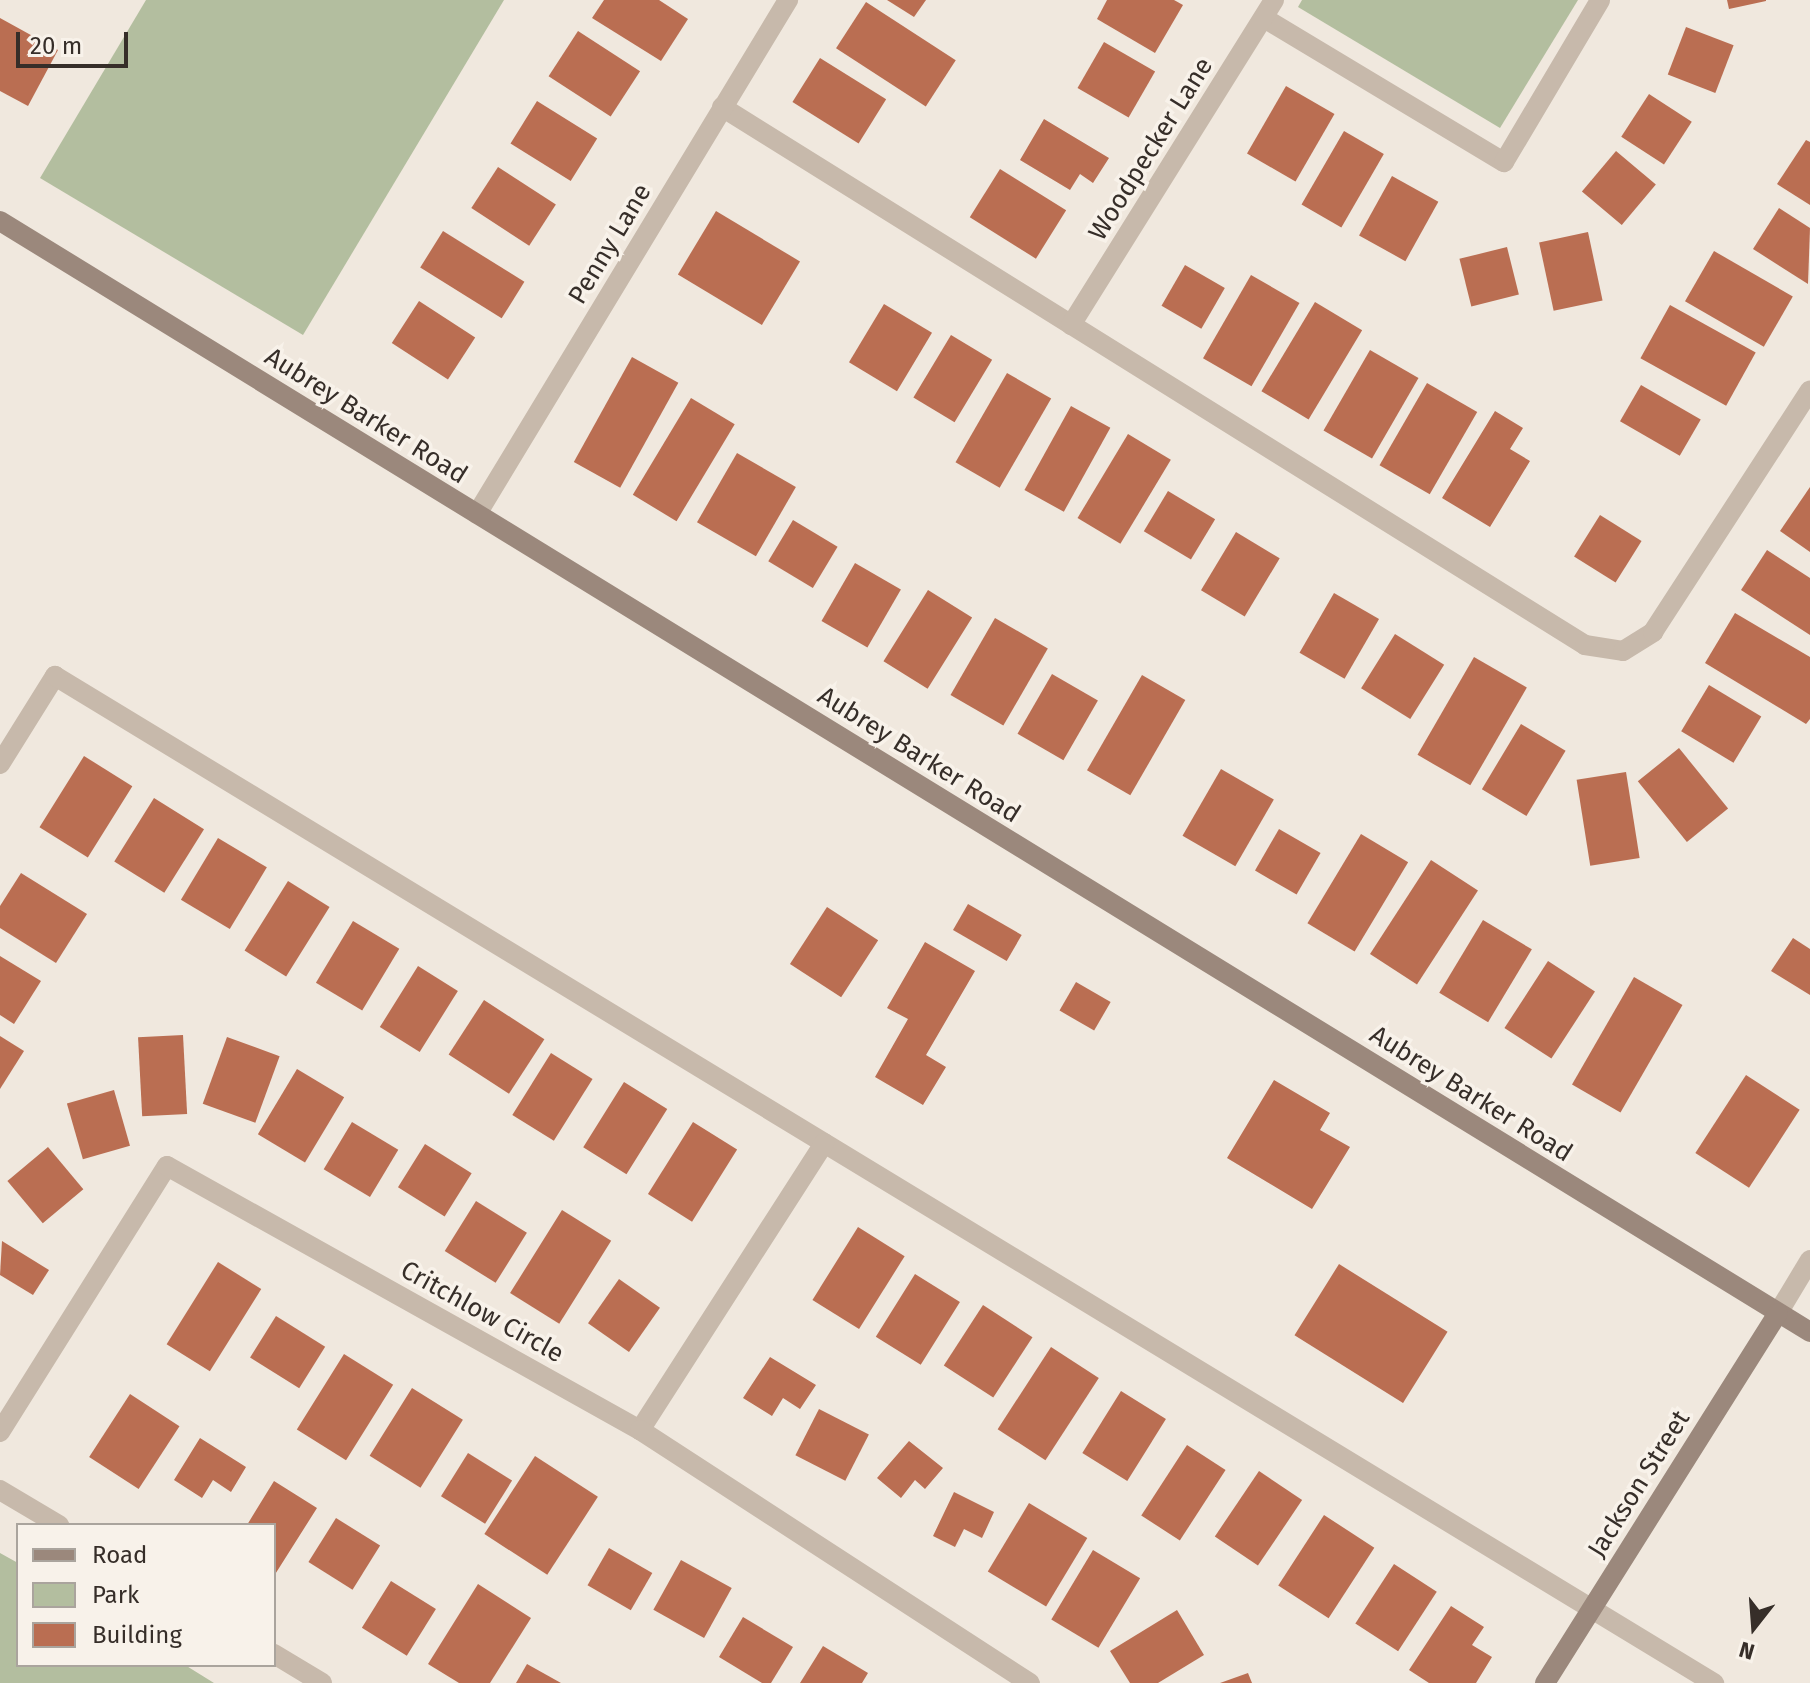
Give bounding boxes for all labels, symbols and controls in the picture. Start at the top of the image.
scale bar [20,16,132,66]
text: 20 m [30,32,82,60]
street label: Woodpecker Lane [1082,52,1220,246]
street label: Penny Lane [562,178,658,310]
street label: Aubrey Barker Road [259,341,473,491]
street label: Aubrey Barker Road [812,680,1026,830]
street label: Aubrey Barker Road [1364,1019,1578,1169]
street label: Critchlow Circle [395,1254,569,1370]
street label: Jackson Street [1581,1405,1697,1563]
legend [16,1523,276,1667]
text: Road [92,1541,147,1569]
text: Park [92,1581,139,1609]
north arrow [1714,1587,1794,1667]
text: Building [92,1621,182,1649]
text: N [1736,1635,1758,1665]

